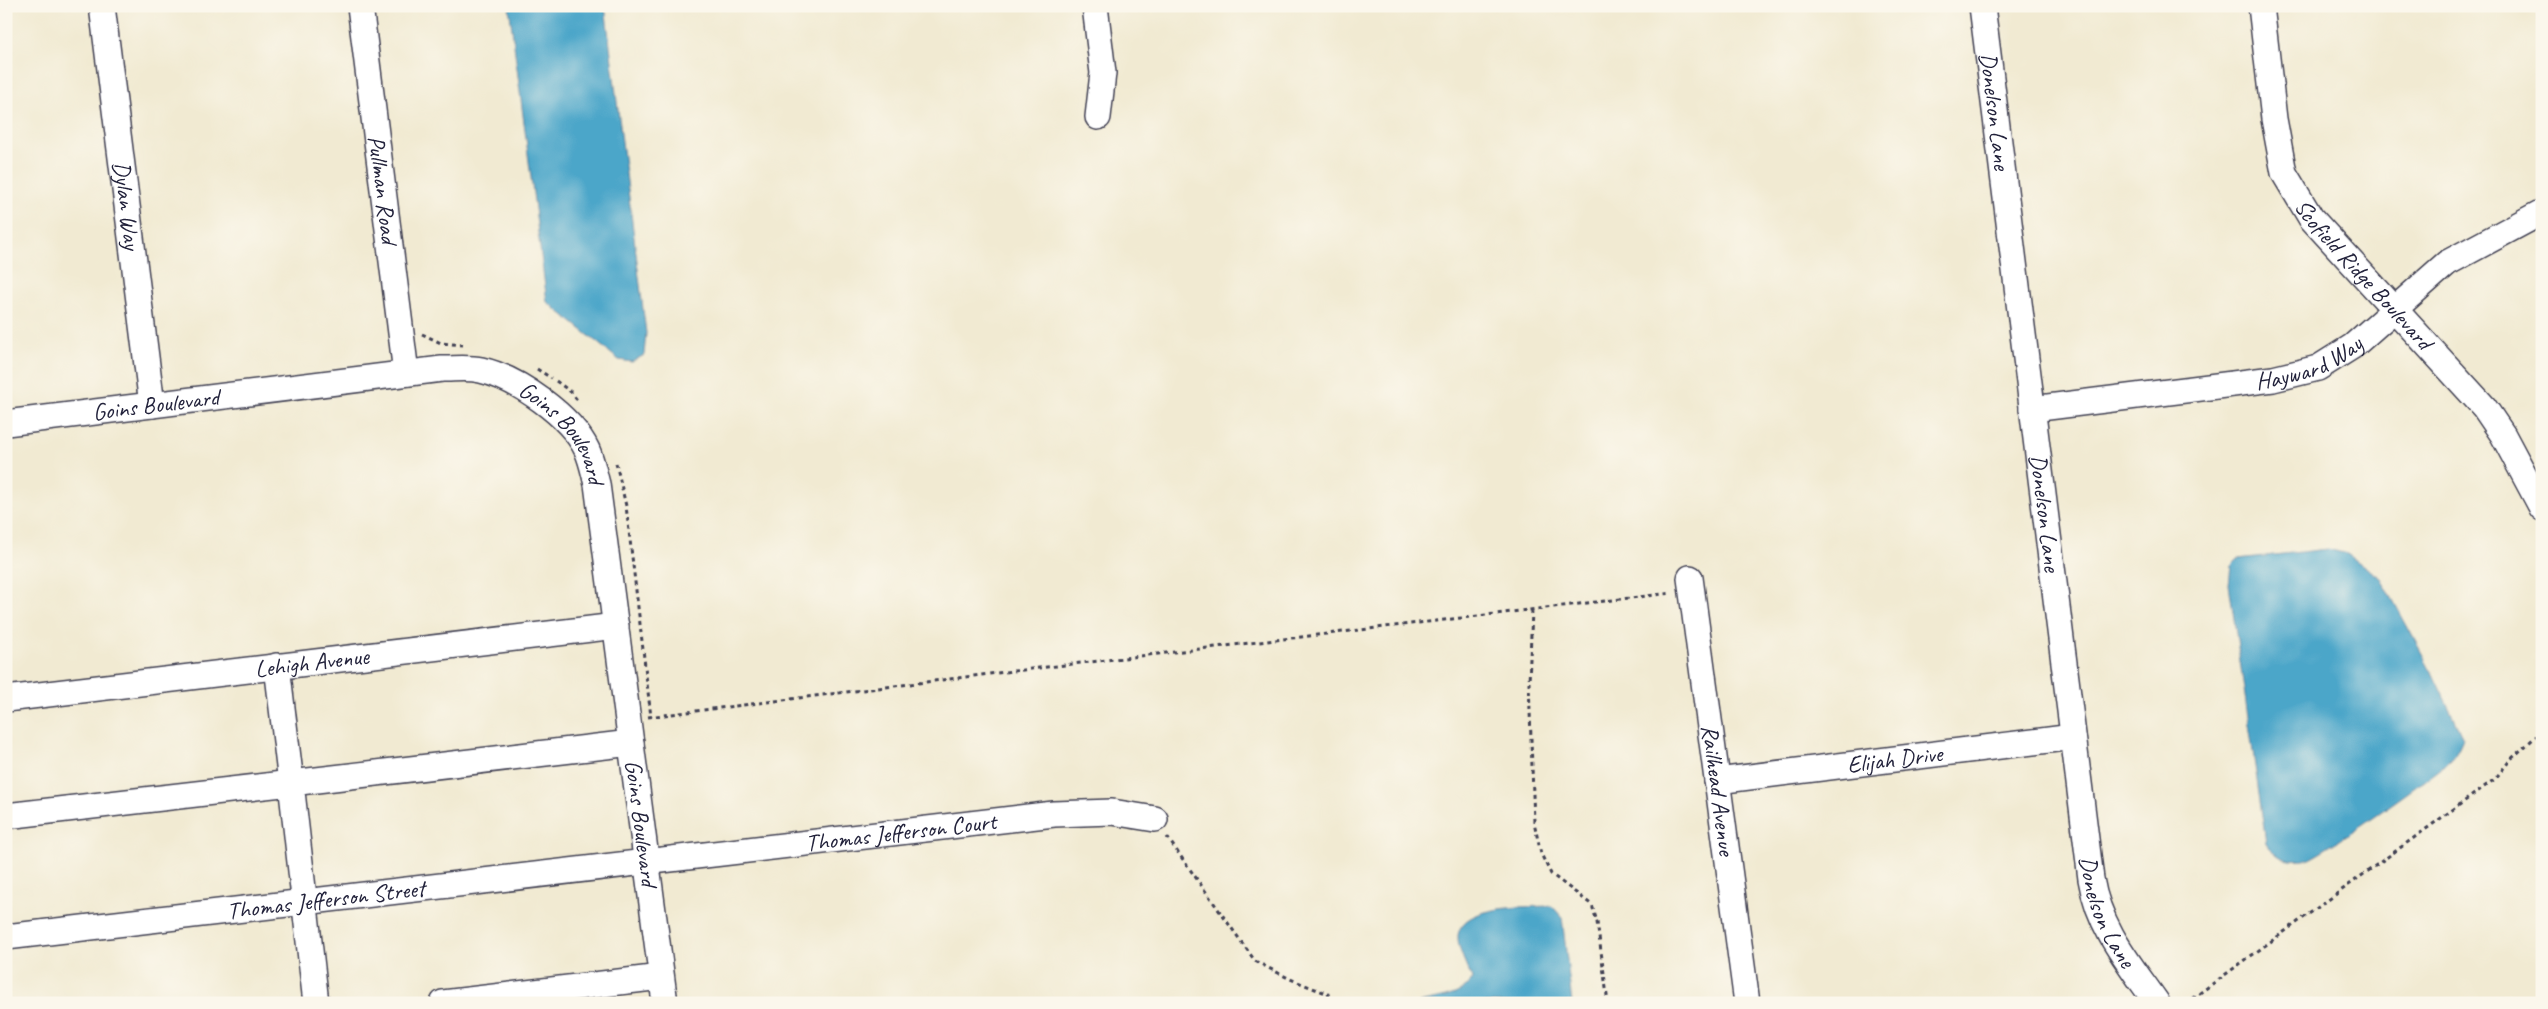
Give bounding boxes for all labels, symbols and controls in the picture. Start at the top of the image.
street label: Donelson Lane [1973,51,2018,174]
street label: Pullman Road [361,134,405,249]
street label: Dylan Way [107,160,148,253]
street label: Scofield Ridge Boulevard [2288,194,2441,358]
street label: Hayward Way [2254,328,2370,396]
street label: Goins Boulevard [514,374,612,491]
street label: Goins Boulevard [91,381,224,427]
street label: Donelson Lane [2023,453,2068,576]
street label: Lehigh Avenue [253,640,372,684]
street label: Railhead Avenue [1695,723,1742,859]
street label: Elijah Drive [1845,738,1946,780]
street label: Goins Boulevard [618,758,665,892]
street label: Thomas Jefferson Court [804,806,1000,858]
street label: Donelson Lane [2073,855,2143,975]
street label: Thomas Jefferson Street [225,873,429,926]

